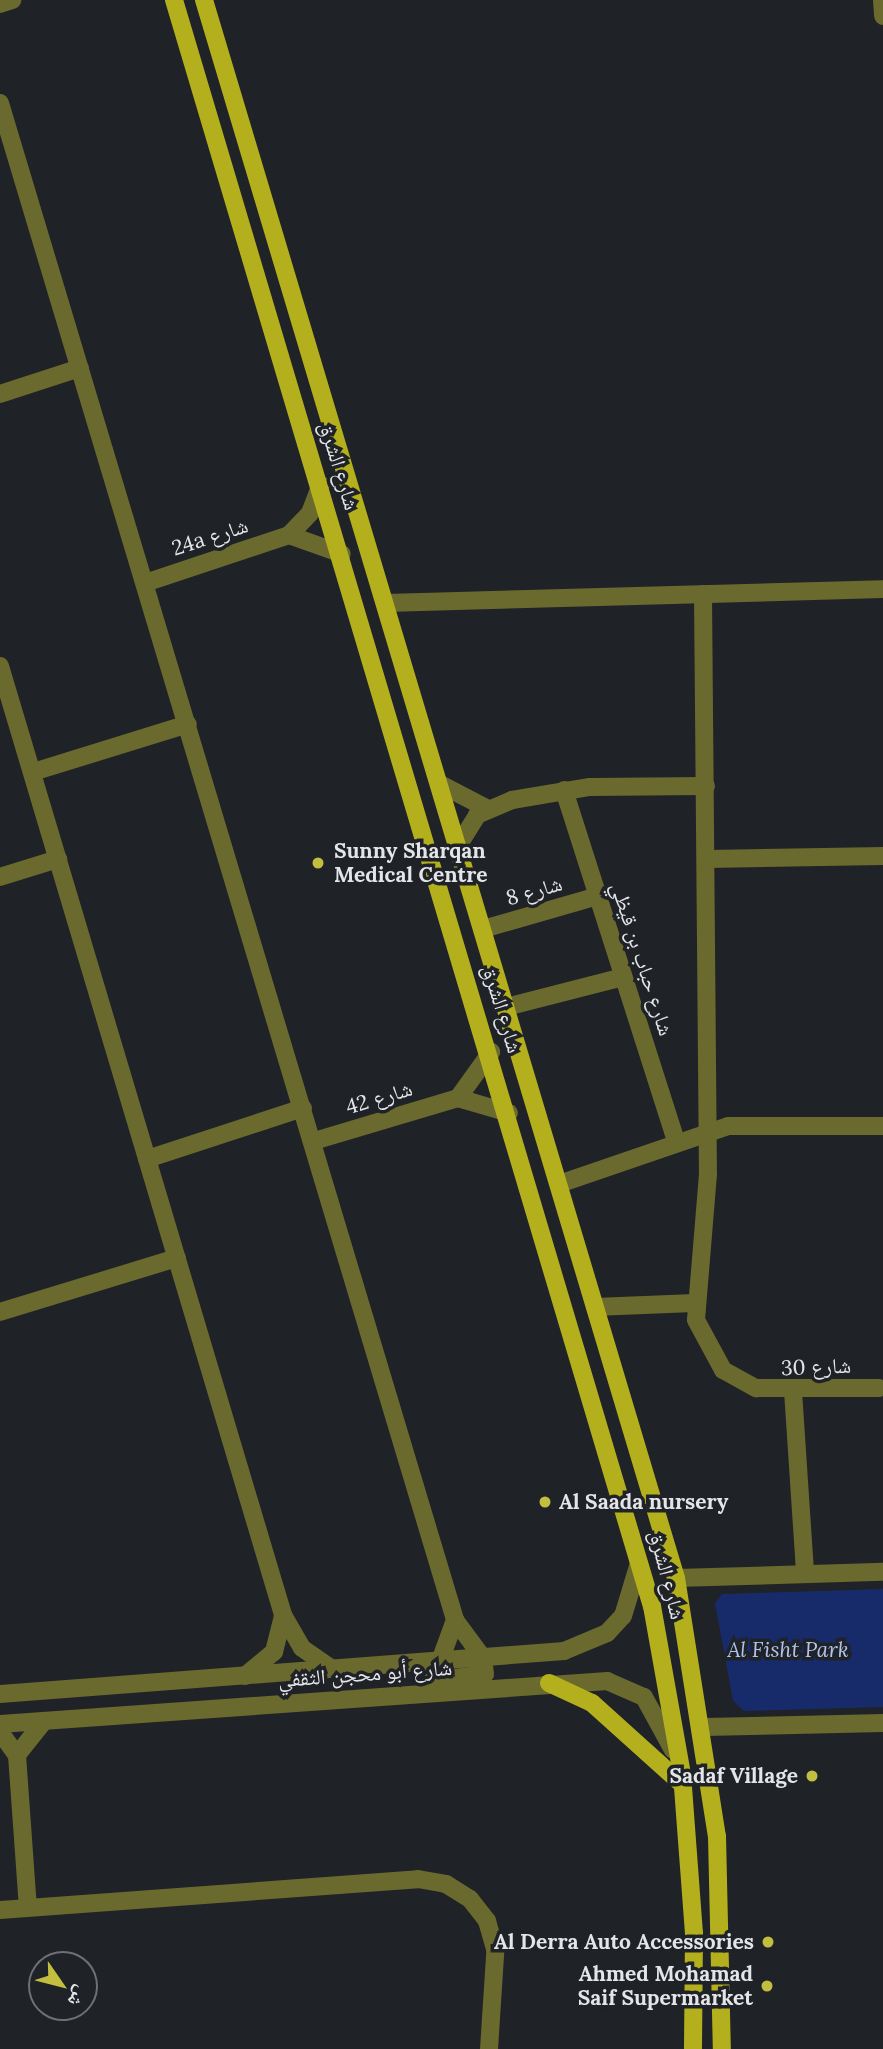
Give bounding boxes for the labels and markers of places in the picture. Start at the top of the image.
place label: Sunny Sharqan Medical Centre [334,838,487,888]
marker: Sunny Sharqan Medical Centre [308,853,328,873]
place label: Al Saada nursery [559,1489,728,1515]
marker: Al Saada nursery [537,1494,553,1510]
place label: Sadaf Village [670,1763,798,1789]
marker: Sadaf Village [804,1768,820,1784]
place label: Al Derra Auto Accessories [494,1929,754,1955]
marker: Al Derra Auto Accessories [760,1934,776,1950]
place label: Ahmed Mohamad Saif Supermarket [578,1961,753,2011]
marker: Ahmed Mohamad Saif Supermarket [759,1978,775,1994]

